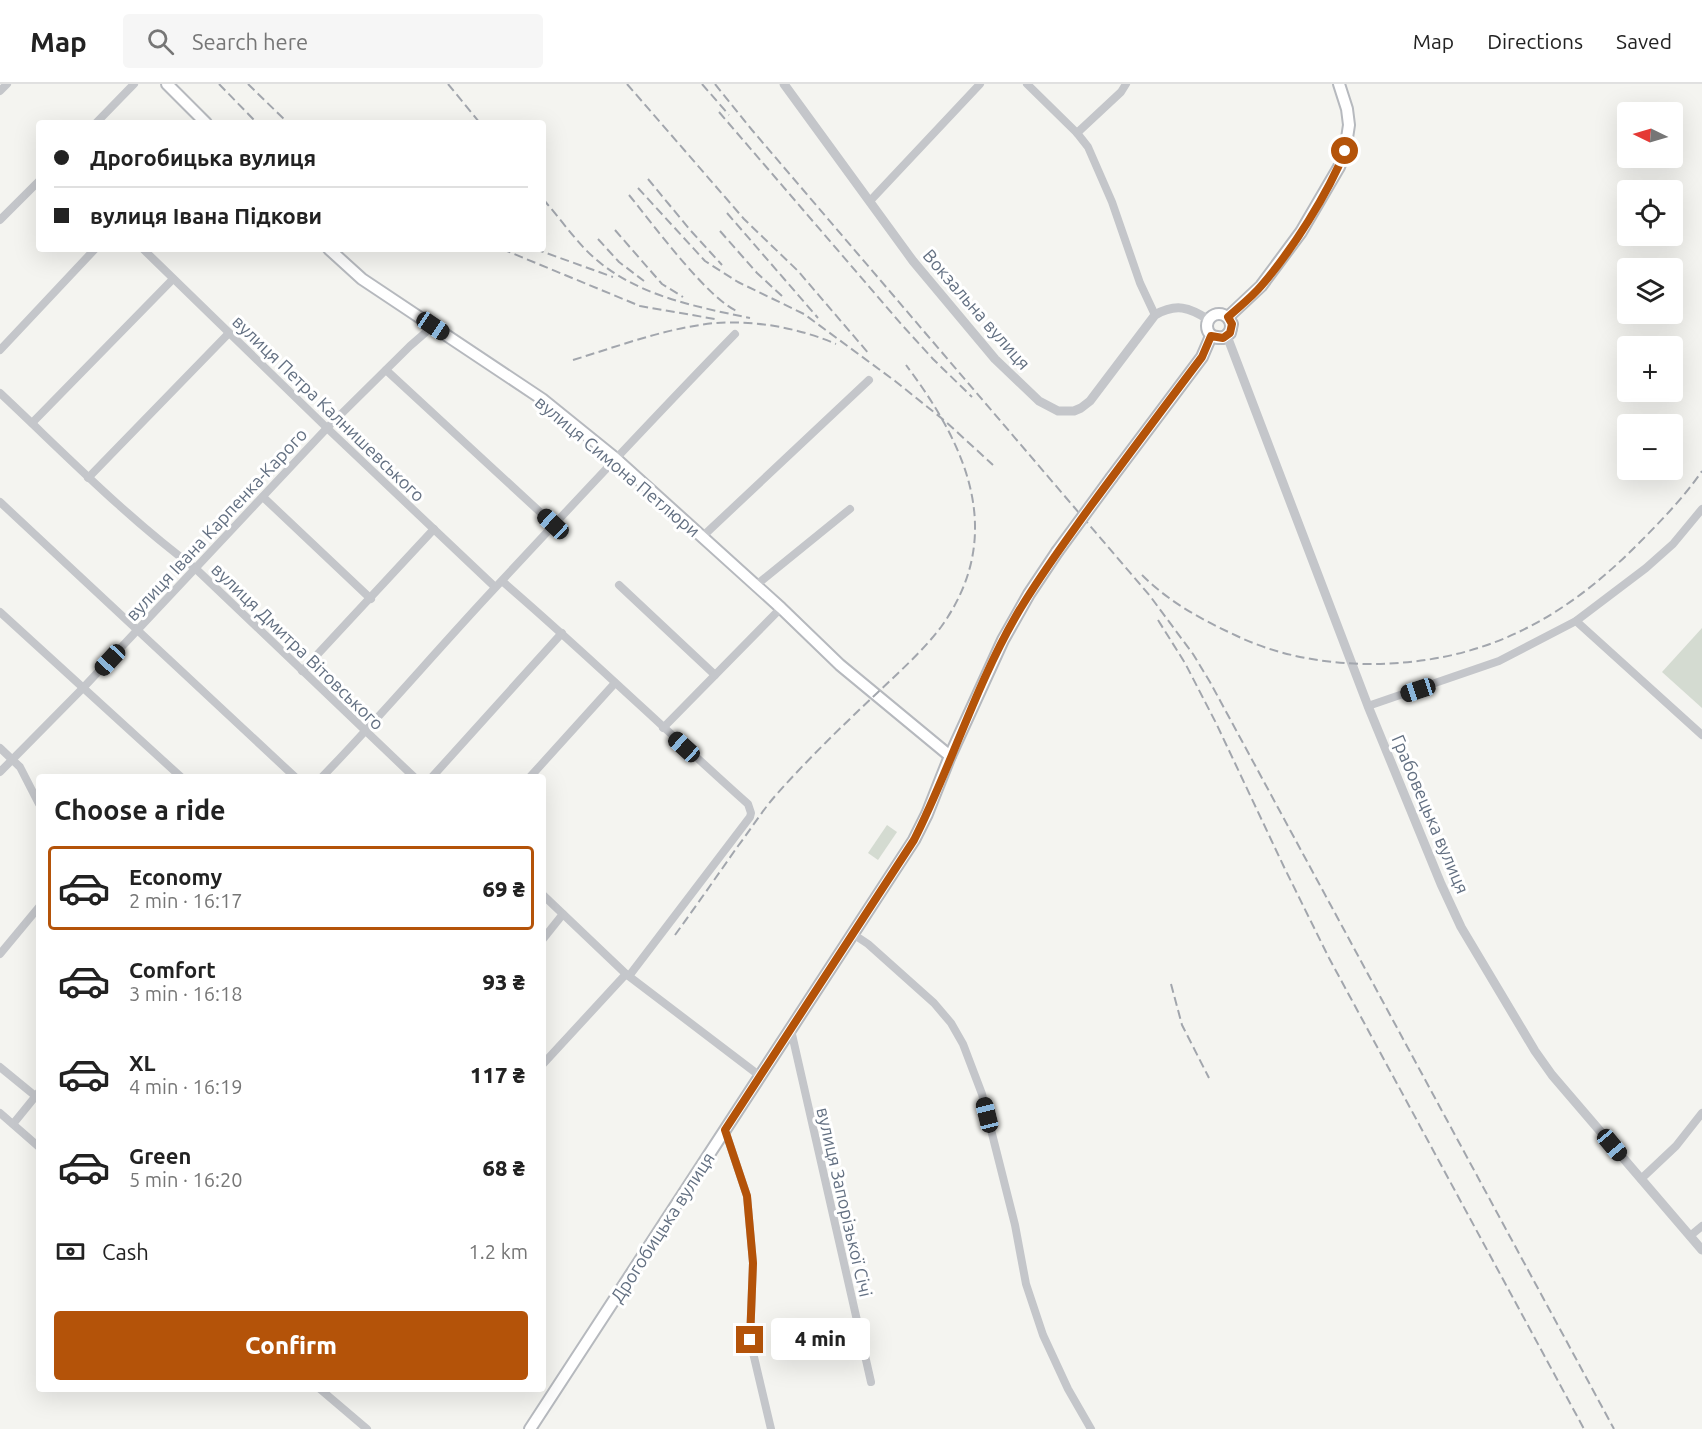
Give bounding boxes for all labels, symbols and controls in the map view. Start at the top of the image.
search box [123,14,543,68]
icon: search [144,25,177,58]
text: Map [30,26,87,57]
text: Search here [192,29,308,54]
text: Map [1413,29,1454,53]
text: Directions [1487,29,1583,53]
text: Saved [1616,29,1672,53]
north arrow [1617,102,1683,168]
map controls [1617,102,1683,480]
route start [1331,137,1358,164]
text: Дрогобицька вулиця [90,145,316,170]
button: locate [1617,180,1683,246]
text: вулиця Івана Підкови [90,203,322,228]
street label: Вокзальна вулиця [919,245,1035,373]
button: layers [1617,258,1683,324]
car [413,308,453,344]
street label: вулиця Петра Калнишевського [229,311,429,505]
button: + [1617,336,1683,402]
street label: вулиця Симона Петлюри [532,391,704,541]
button: − [1617,414,1683,480]
street label: вулиця Івана Карпенка-Карого [121,424,311,624]
car [534,505,572,543]
street label: вулиця Дмитра Вітовського [208,559,388,733]
car [91,641,129,679]
car [1398,676,1438,704]
car [665,728,703,766]
street label: Грабовецька вулиця [1389,732,1473,896]
text: Choose a ride [54,795,226,825]
icon: car [57,861,111,915]
text: Economy [129,864,222,889]
text: 69 ₴ [482,876,525,901]
text: 2 min · 16:17 [129,889,243,912]
icon: car [57,954,111,1008]
text: Comfort [129,957,216,982]
text: 93 ₴ [482,969,525,994]
text: 3 min · 16:18 [129,982,243,1005]
icon: car [57,1047,111,1101]
text: XL [129,1050,156,1075]
text: 117 ₴ [470,1062,525,1087]
text: 4 min · 16:19 [129,1075,243,1098]
car [974,1095,1000,1135]
street label: вулиця Запорізької Січі [813,1105,877,1299]
car [1594,1125,1630,1165]
icon: car [57,1140,111,1194]
text: Green [129,1143,191,1168]
street label: Дрогобицька вулиця [606,1148,718,1306]
text: 68 ₴ [482,1155,525,1180]
text: 5 min · 16:20 [129,1168,243,1191]
icon: cash [54,1235,87,1268]
text: Cash [102,1239,149,1264]
text: 1.2 km [469,1240,528,1263]
button: Confirm [54,1311,528,1380]
callout: 4 min [771,1319,870,1361]
route end [736,1326,763,1353]
text: 4 min [795,1327,846,1350]

